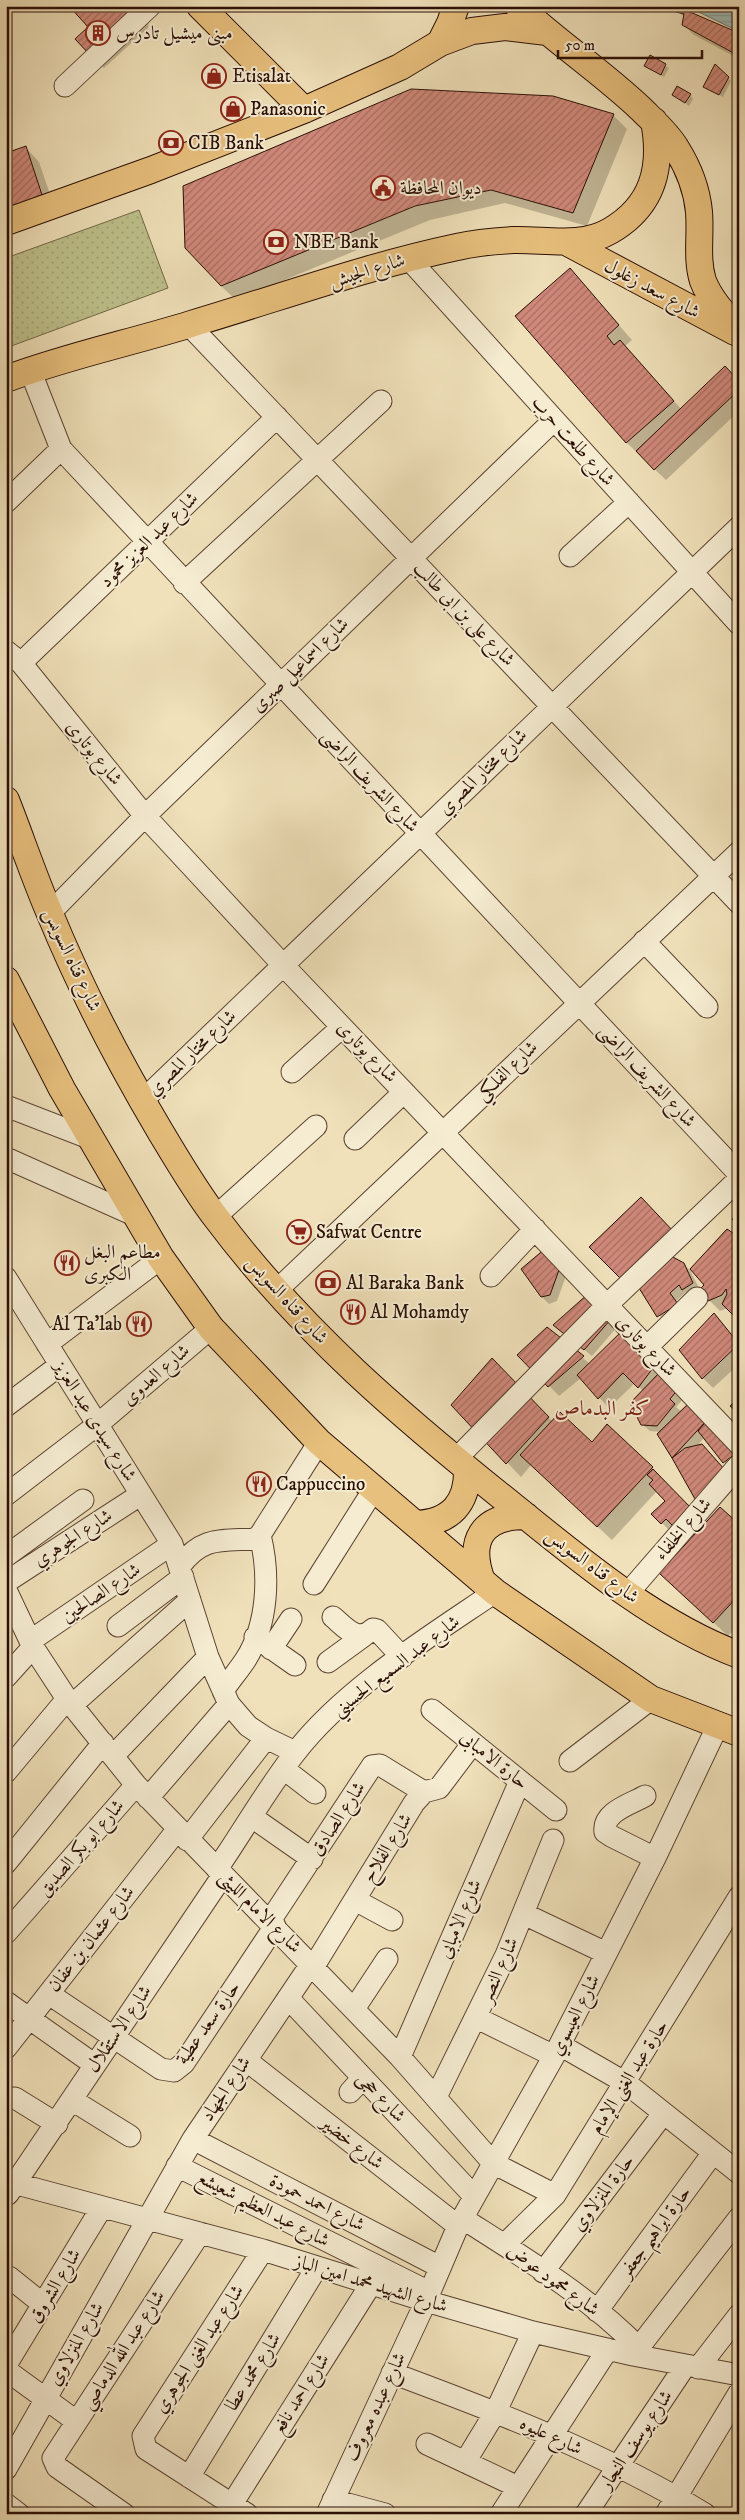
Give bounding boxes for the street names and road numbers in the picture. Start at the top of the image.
street label: شارع الجيش [326,249,409,296]
street label: شارع سعد زغلول [599,254,704,326]
street label: شارع طلعت حرب [524,391,620,493]
street label: شارع عبد العزيز محمود [95,487,205,595]
street label: شارع على بن ابى طالب [406,557,520,673]
street label: شارع اسماعيل صبرى [246,613,356,720]
street label: شارع بوتارى [58,716,127,792]
street label: شارع الشريف الراضى [314,724,424,840]
street label: شارع مختار المصري [434,724,534,822]
street label: شارع قناه السويس [35,905,106,1017]
street label: شارع مختار المصري [143,1005,243,1103]
street label: شارع بوتارى [330,1016,402,1090]
street label: شارع الشريف الراضى [591,1019,701,1135]
street label: شارع الفلكي [471,1036,546,1110]
street label: شارع قناه السويس [239,1251,333,1351]
street label: شارع بوتارى [609,1310,681,1384]
street label: شارع العدوى [117,1339,197,1413]
street label: شارع سيدى عبد العزيز [45,1355,141,1487]
street label: شارع الخلفاء [649,1493,719,1567]
street label: شارع الجوهري [29,1504,118,1574]
street label: شارع قناه السويس [539,1523,643,1611]
street label: شارع الصالحين [57,1558,147,1630]
street label: شارع عبد السميع الحسيني [327,1610,468,1726]
street label: حارة الامبابى [454,1726,533,1796]
street label: شارع الصادق [305,1777,373,1862]
street label: شارع ابو بكر الصديق [33,1795,132,1903]
street label: شارع الفلاح [357,1809,421,1890]
street label: شارع الامام الليثى [211,1866,306,1961]
street label: شارع الامبابى [433,1876,490,1963]
street label: شارع عثمان بن عفان [42,1881,142,1999]
street label: شارع النصر [474,1934,526,2009]
street label: شارع العيسوي [545,1971,608,2061]
street label: حارة سعد عطية [171,1977,245,2069]
street label: شارع الاستقلال [81,1981,159,2079]
street label: حارة عبد الغنى الإمام [585,2016,677,2140]
street label: شارع الجهاد [196,2052,259,2128]
street label: شارع حجى [349,2067,410,2129]
street label: شارع خضير [312,2110,388,2177]
street label: حارة المنزلاوي [567,2150,642,2238]
street label: شارع عبد العظيم شعيشع [190,2166,333,2259]
street label: شارع احمد حمودة [264,2169,369,2240]
street label: حارة ابراهيم جعفر [613,2181,702,2288]
street label: شارع محمود عوض [500,2239,604,2324]
street label: شارع الشروق [24,2245,89,2329]
street label: شارع الشهيد محمد امين الباز [289,2249,450,2321]
street label: شارع عبد الغنى الجوهري [149,2281,252,2419]
street label: شارع عبد الله الدماصي [72,2284,174,2417]
street label: شارع المنزلاوي [43,2298,112,2391]
street label: شارع محمد عطا [220,2329,289,2417]
street label: شارع احمد نافع [267,2349,339,2441]
street label: شارع عبده معروف [341,2349,414,2467]
street label: شارع يوسف النجار [593,2386,680,2498]
street label: شارع عليوه [515,2412,586,2463]

